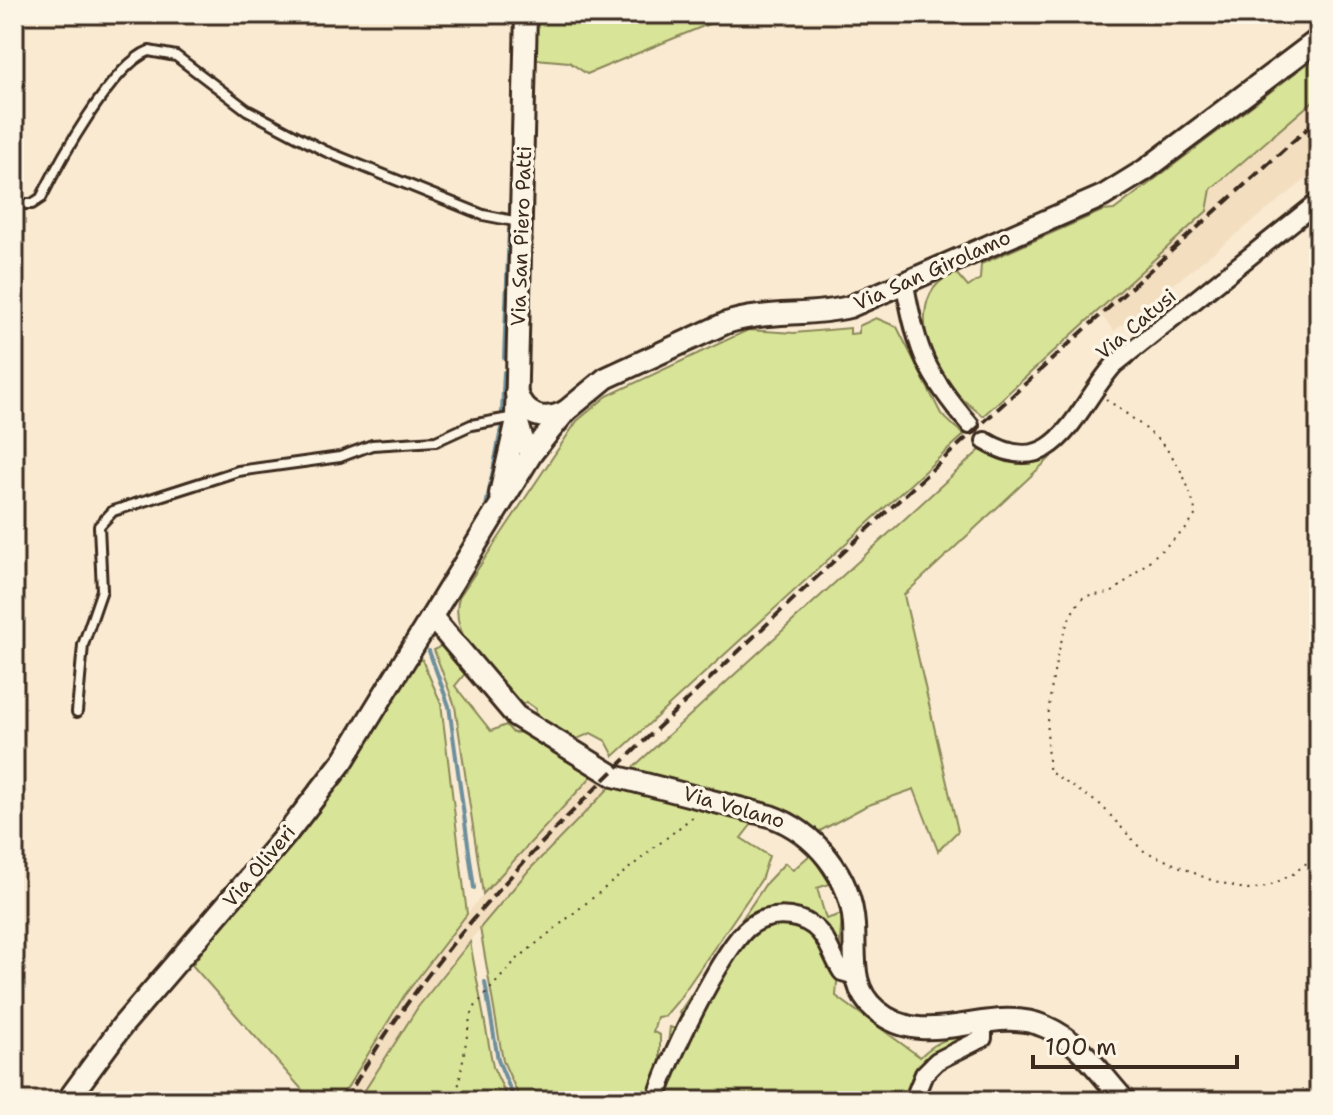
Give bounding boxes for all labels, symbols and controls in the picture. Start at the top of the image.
street label: Via San Piero Patti [505,145,537,327]
street label: Via San Girolamo [850,224,1014,316]
street label: Via Catusi [1090,283,1182,365]
street label: Via Volano [680,780,788,834]
street label: Via Oliveri [217,819,301,913]
scale bar [1033,1019,1237,1069]
text: 100 m [1045,1031,1117,1063]

